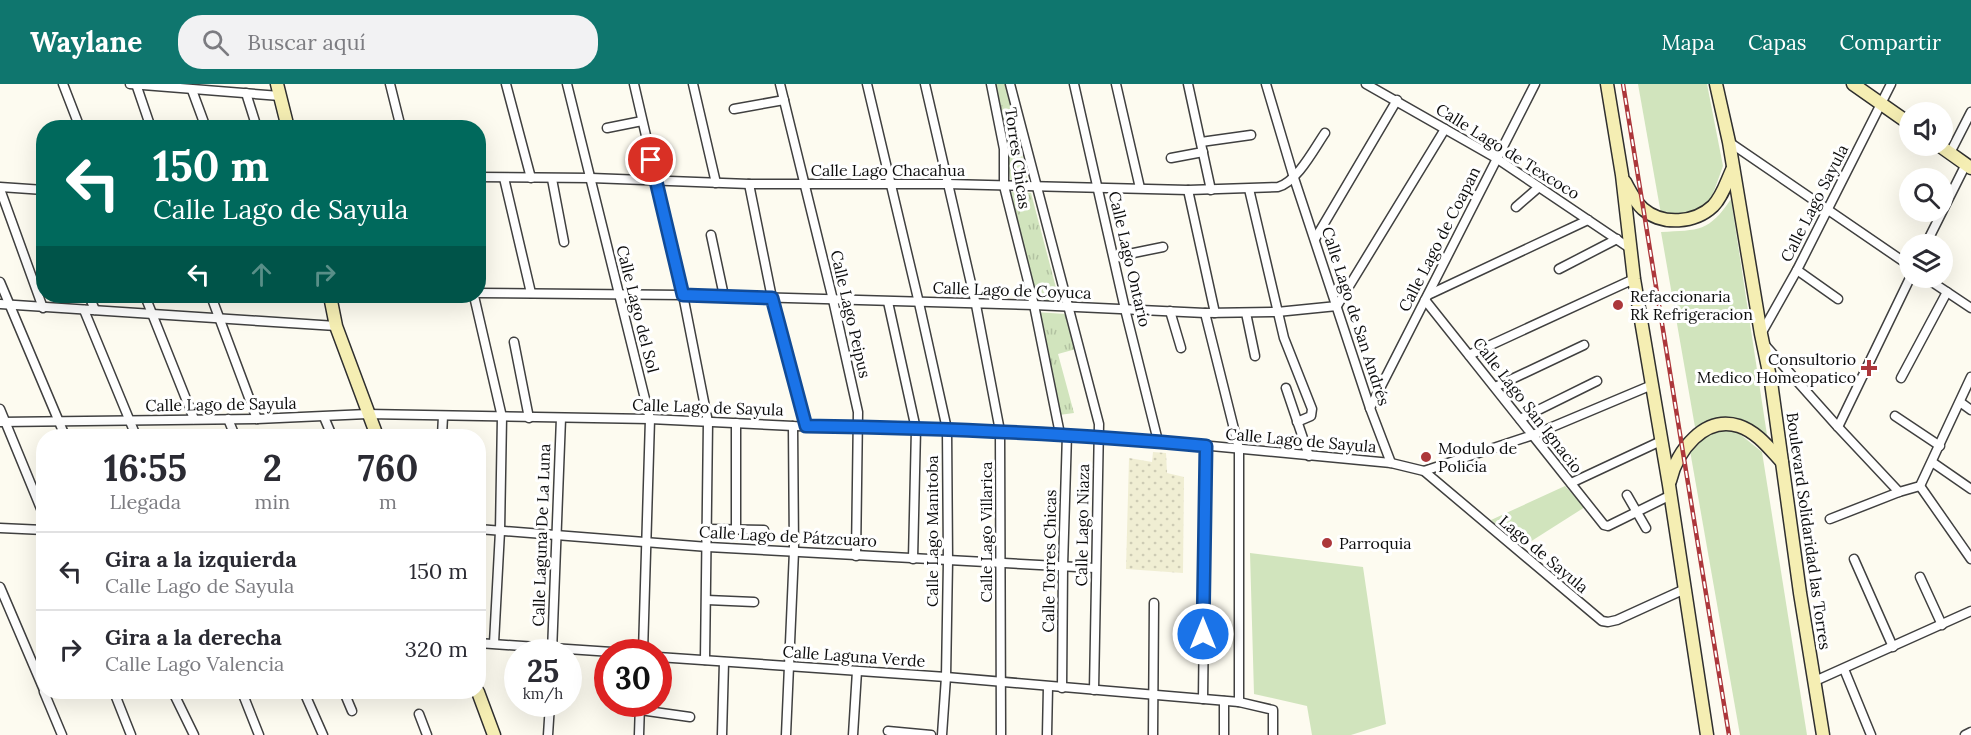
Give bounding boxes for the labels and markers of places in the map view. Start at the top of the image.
pin [625,134,676,185]
place label: Refaccionaria Rk Refrigeracion [1630,286,1753,324]
marker: Refaccionaria Rk Refrigeracion [1611,298,1625,312]
place label: Consultorio Medico Homeopatico [1697,349,1856,387]
marker: Consultorio Medico Homeopatico [1860,359,1878,377]
place label: Modulo de Policia [1438,438,1518,476]
marker: Modulo de Policia [1419,450,1433,464]
place label: Parroquia [1339,533,1411,553]
marker: Parroquia [1320,536,1334,550]

